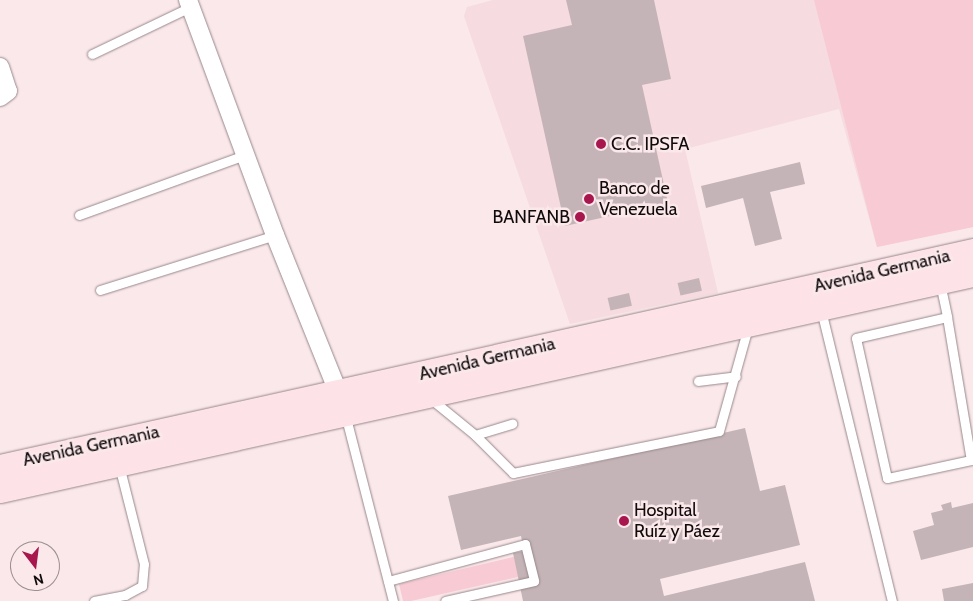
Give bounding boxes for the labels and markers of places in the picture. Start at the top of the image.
place label: C.C. IPSFA [611,133,689,155]
marker: C.C. IPSFA [595,138,607,150]
place label: Banco de Venezuela [599,178,677,220]
marker: Banco de Venezuela [583,193,595,205]
place label: BANFANB [493,206,570,228]
marker: BANFANB [574,211,586,223]
place label: Hospital Ruíz y Páez [634,500,720,542]
marker: Hospital Ruíz y Páez [618,515,630,527]

